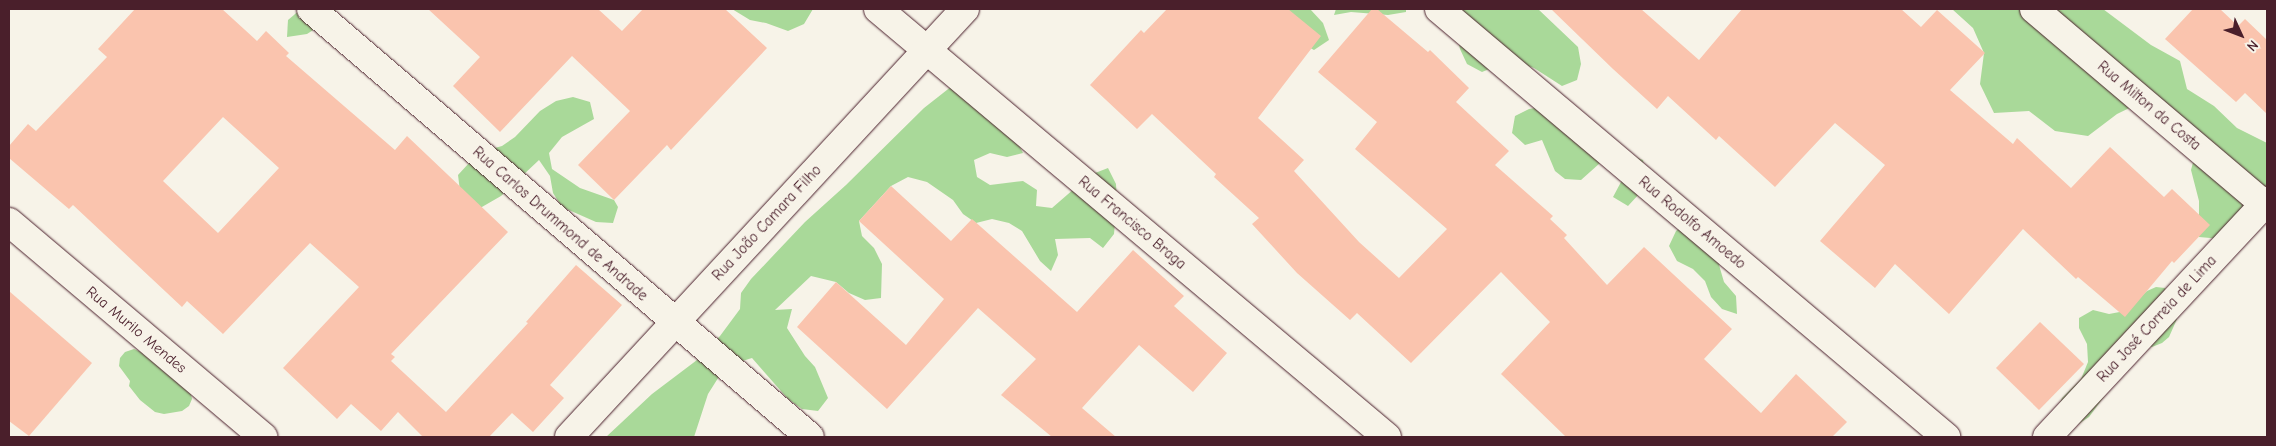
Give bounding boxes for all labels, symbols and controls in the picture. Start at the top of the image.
north arrow [2216,10,2266,60]
text: N [2243,36,2262,55]
street label: Rua Milton da Costa [2094,58,2204,154]
street label: Rua Carlos Drummond de Andrade [469,143,651,305]
street label: Rua João Camara Filho [709,161,825,285]
street label: Rua Francisco Braga [1074,173,1190,273]
street label: Rua Rodolfo Amoedo [1635,173,1749,273]
street label: Rua José Correia de Lima [2094,252,2220,386]
street label: Rua Murilo Mendes [82,283,190,377]

